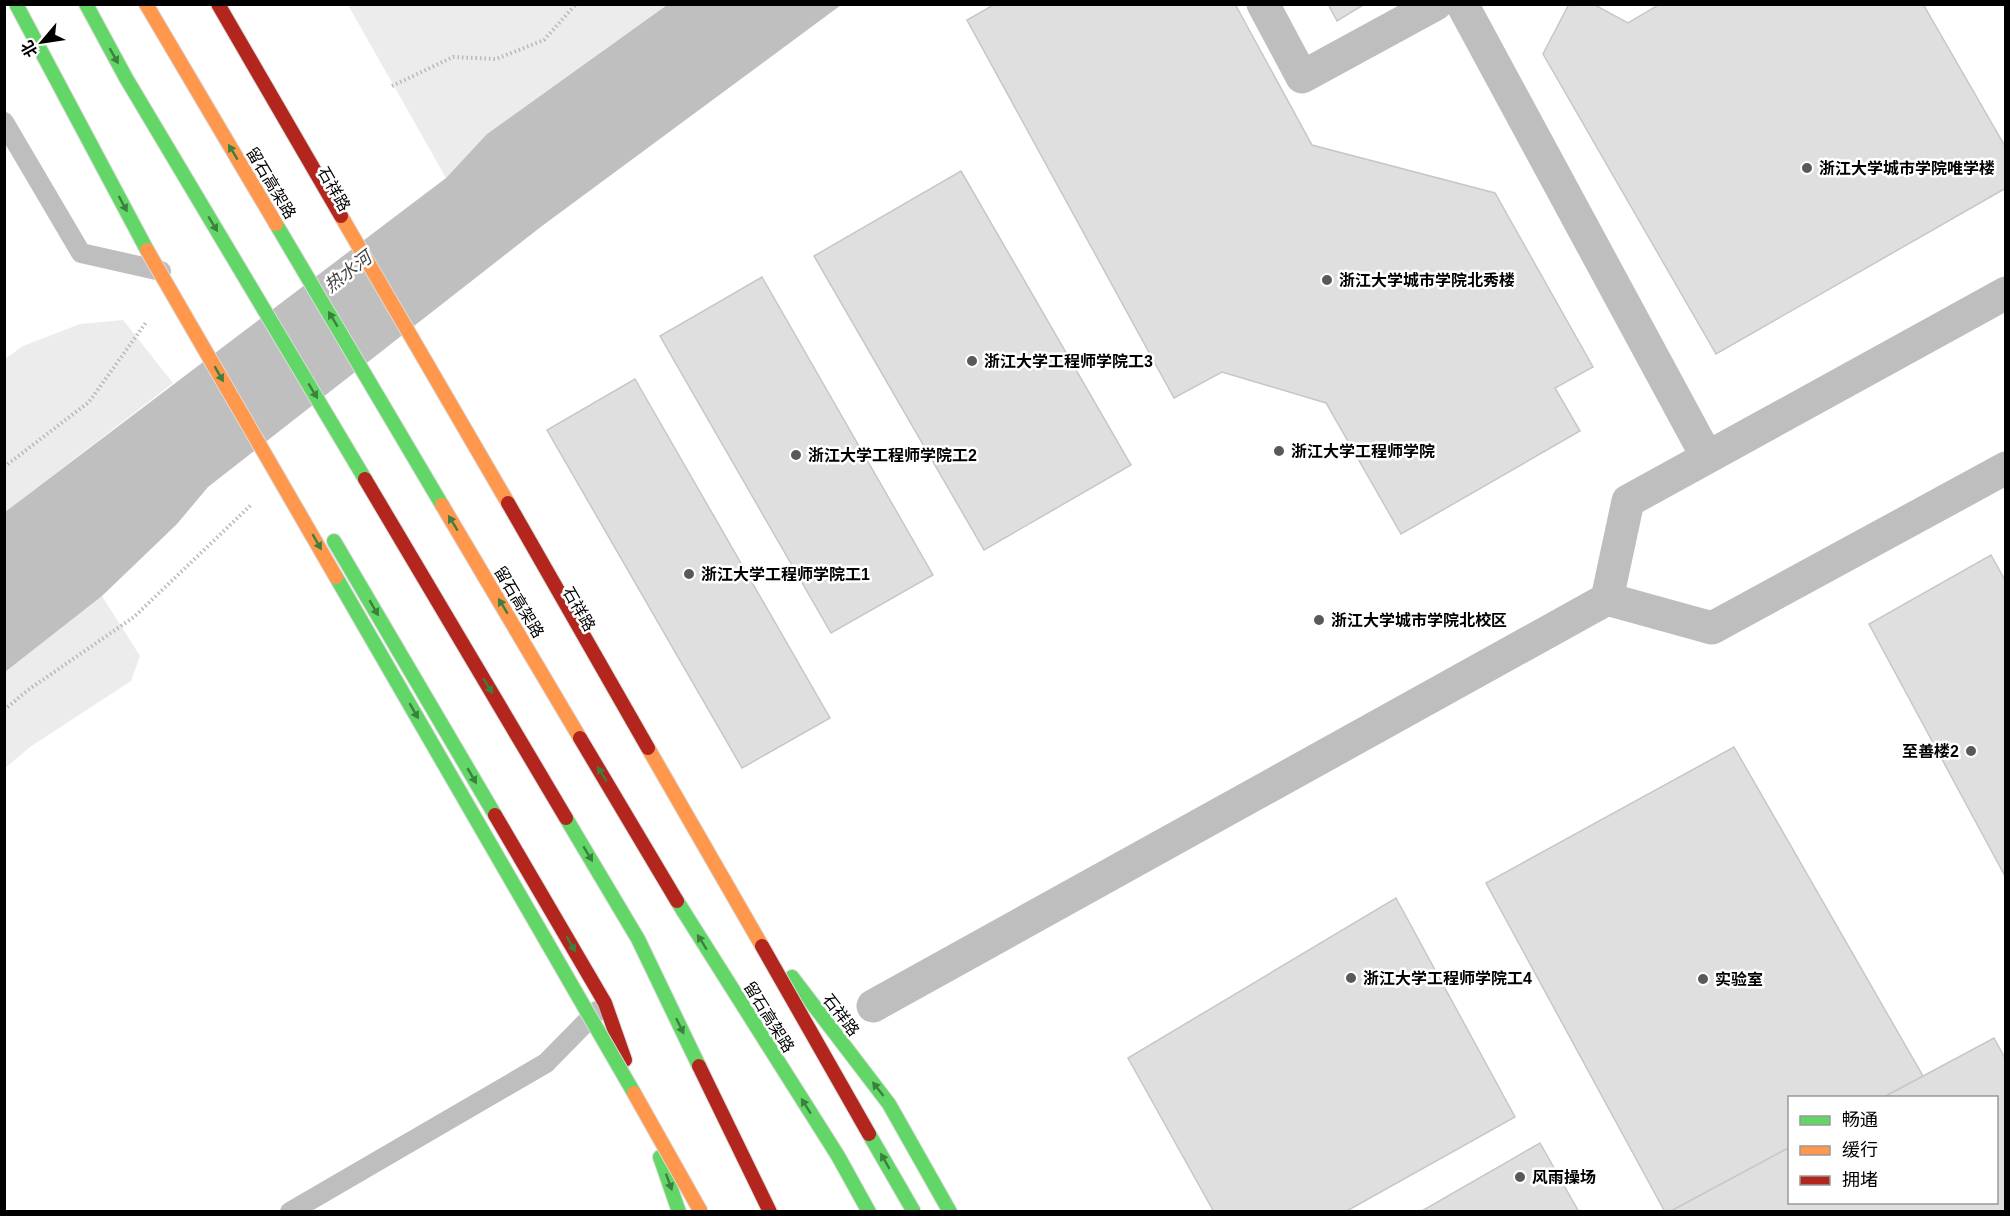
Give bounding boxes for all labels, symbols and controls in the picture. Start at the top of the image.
north arrow [12,12,72,72]
text: 北 [18,38,41,60]
one-way arrow [109,47,119,64]
one-way arrow [228,144,239,160]
street label: 留石高架路 [243,144,299,222]
place label: 浙江大学城市学院唯学楼 [1819,159,1995,177]
marker: 浙江大学城市学院唯学楼 [1800,161,1814,175]
street label: 石祥路 [315,164,353,214]
one-way arrow [118,196,128,213]
one-way arrow [208,216,218,233]
water label: 热水河 [321,246,378,297]
place label: 浙江大学城市学院北秀楼 [1339,271,1515,289]
marker: 浙江大学城市学院北秀楼 [1320,273,1334,287]
one-way arrow [327,311,338,327]
place label: 浙江大学工程师学院工3 [984,353,1153,370]
marker: 浙江大学工程师学院工3 [965,354,979,368]
one-way arrow [214,366,224,383]
one-way arrow [307,383,318,399]
place label: 浙江大学工程师学院 [1291,443,1435,460]
marker: 浙江大学工程师学院 [1272,444,1286,458]
place label: 浙江大学工程师学院工2 [808,447,977,464]
marker: 浙江大学工程师学院工2 [789,448,803,462]
one-way arrow [448,515,459,531]
one-way arrow [311,534,322,550]
street label: 留石高架路 [491,563,547,641]
place label: 浙江大学工程师学院工1 [701,566,870,583]
marker: 浙江大学工程师学院工1 [682,567,696,581]
street label: 石祥路 [560,584,598,634]
one-way arrow [497,598,508,614]
one-way arrow [368,600,379,616]
place label: 浙江大学城市学院北校区 [1331,611,1507,629]
marker: 浙江大学城市学院北校区 [1312,613,1326,627]
one-way arrow [483,678,494,694]
one-way arrow [409,703,420,719]
place label: 至善楼2 [1902,743,1959,760]
marker: 至善楼2 [1964,744,1978,758]
one-way arrow [596,766,607,782]
one-way arrow [467,768,477,785]
one-way arrow [582,846,593,862]
one-way arrow [696,934,707,950]
one-way arrow [565,936,576,952]
place label: 浙江大学工程师学院工4 [1363,970,1532,987]
marker: 浙江大学工程师学院工4 [1344,971,1358,985]
place label: 实验室 [1715,971,1763,988]
marker: 实验室 [1696,972,1710,986]
street label: 留石高架路 [741,979,797,1055]
street label: 石祥路 [820,991,862,1039]
one-way arrow [675,1017,684,1034]
one-way arrow [871,1081,884,1097]
legend [1788,1096,1998,1204]
one-way arrow [801,1098,812,1114]
text: 畅通 [1842,1110,1878,1130]
text: 缓行 [1842,1140,1878,1160]
one-way arrow [880,1152,890,1169]
place label: 风雨操场 [1532,1169,1596,1186]
marker: 风雨操场 [1513,1170,1527,1184]
text: 拥堵 [1842,1170,1878,1190]
one-way arrow [664,1173,674,1191]

